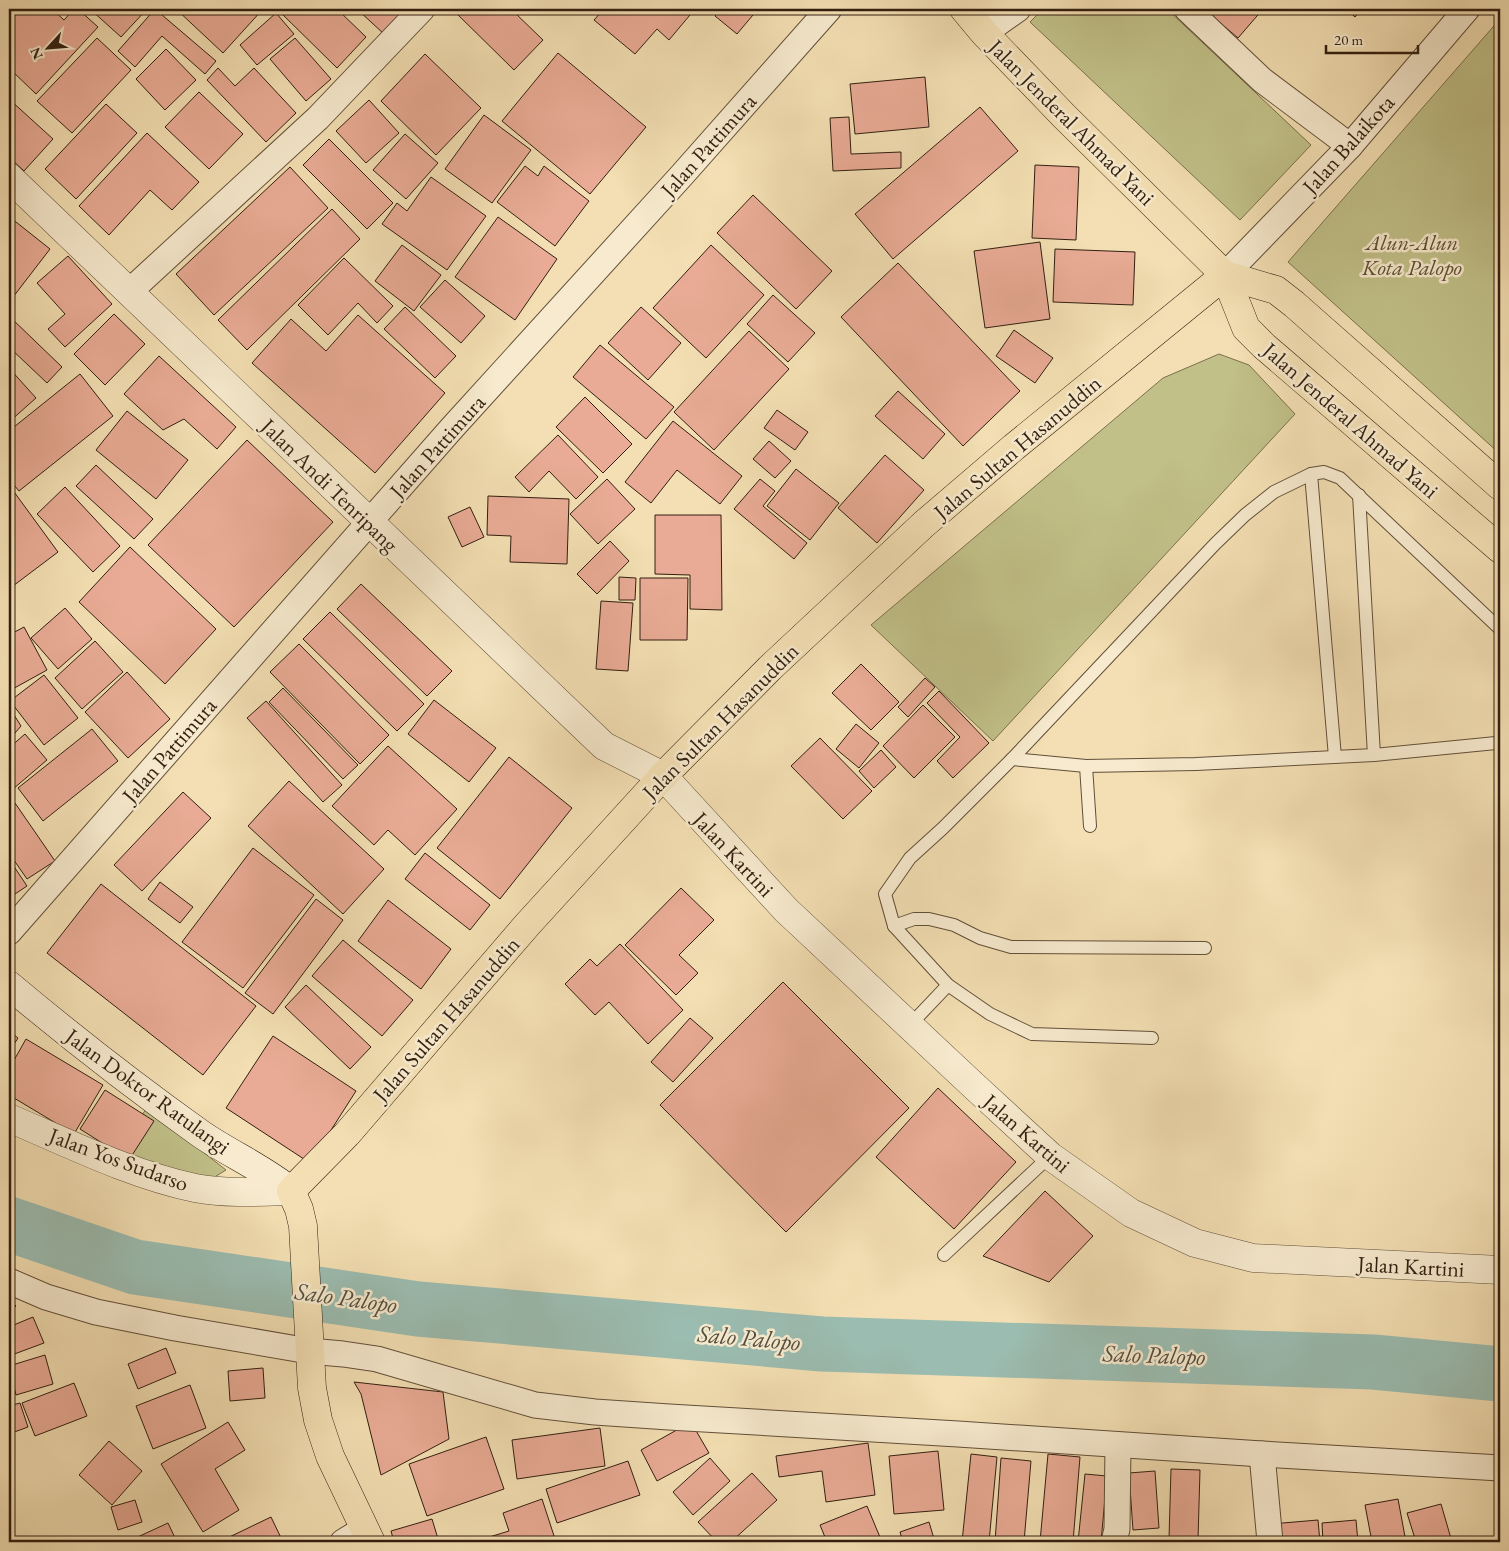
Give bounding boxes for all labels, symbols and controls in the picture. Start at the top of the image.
north arrow [22,22,72,72]
scale bar [1326,22,1419,54]
text: 20 m [1334,30,1363,49]
street label: Jalan Jenderal Ahmad Yani [981,32,1161,212]
text: N [25,44,47,63]
street label: Jalan Pattimura [653,87,763,205]
street label: Jalan Balaikota [1295,88,1401,202]
park label: Alun-Alun Kota Palopo [1361,228,1462,282]
street label: Jalan Jenderal Ahmad Yani [1255,335,1445,505]
street label: Jalan Sultan Hasanuddin [926,369,1107,527]
street label: Jalan Pattimura [382,388,492,506]
street label: Jalan Andi Tenripang [253,411,405,559]
street label: Jalan Sultan Hasanuddin [634,637,805,807]
street label: Jalan Pattimura [114,692,223,810]
street label: Jalan Kartini [685,804,781,903]
street label: Jalan Sultan Hasanuddin [365,930,526,1110]
street label: Jalan Doktor Ratulangi [58,1021,236,1161]
street label: Jalan Kartini [975,1086,1076,1179]
street label: Jalan Yos Sudarso [43,1120,193,1198]
street label: Jalan Kartini [1355,1249,1465,1284]
water label: Salo Palopo [292,1275,399,1320]
water label: Salo Palopo [696,1317,802,1357]
water label: Salo Palopo [1101,1337,1206,1372]

